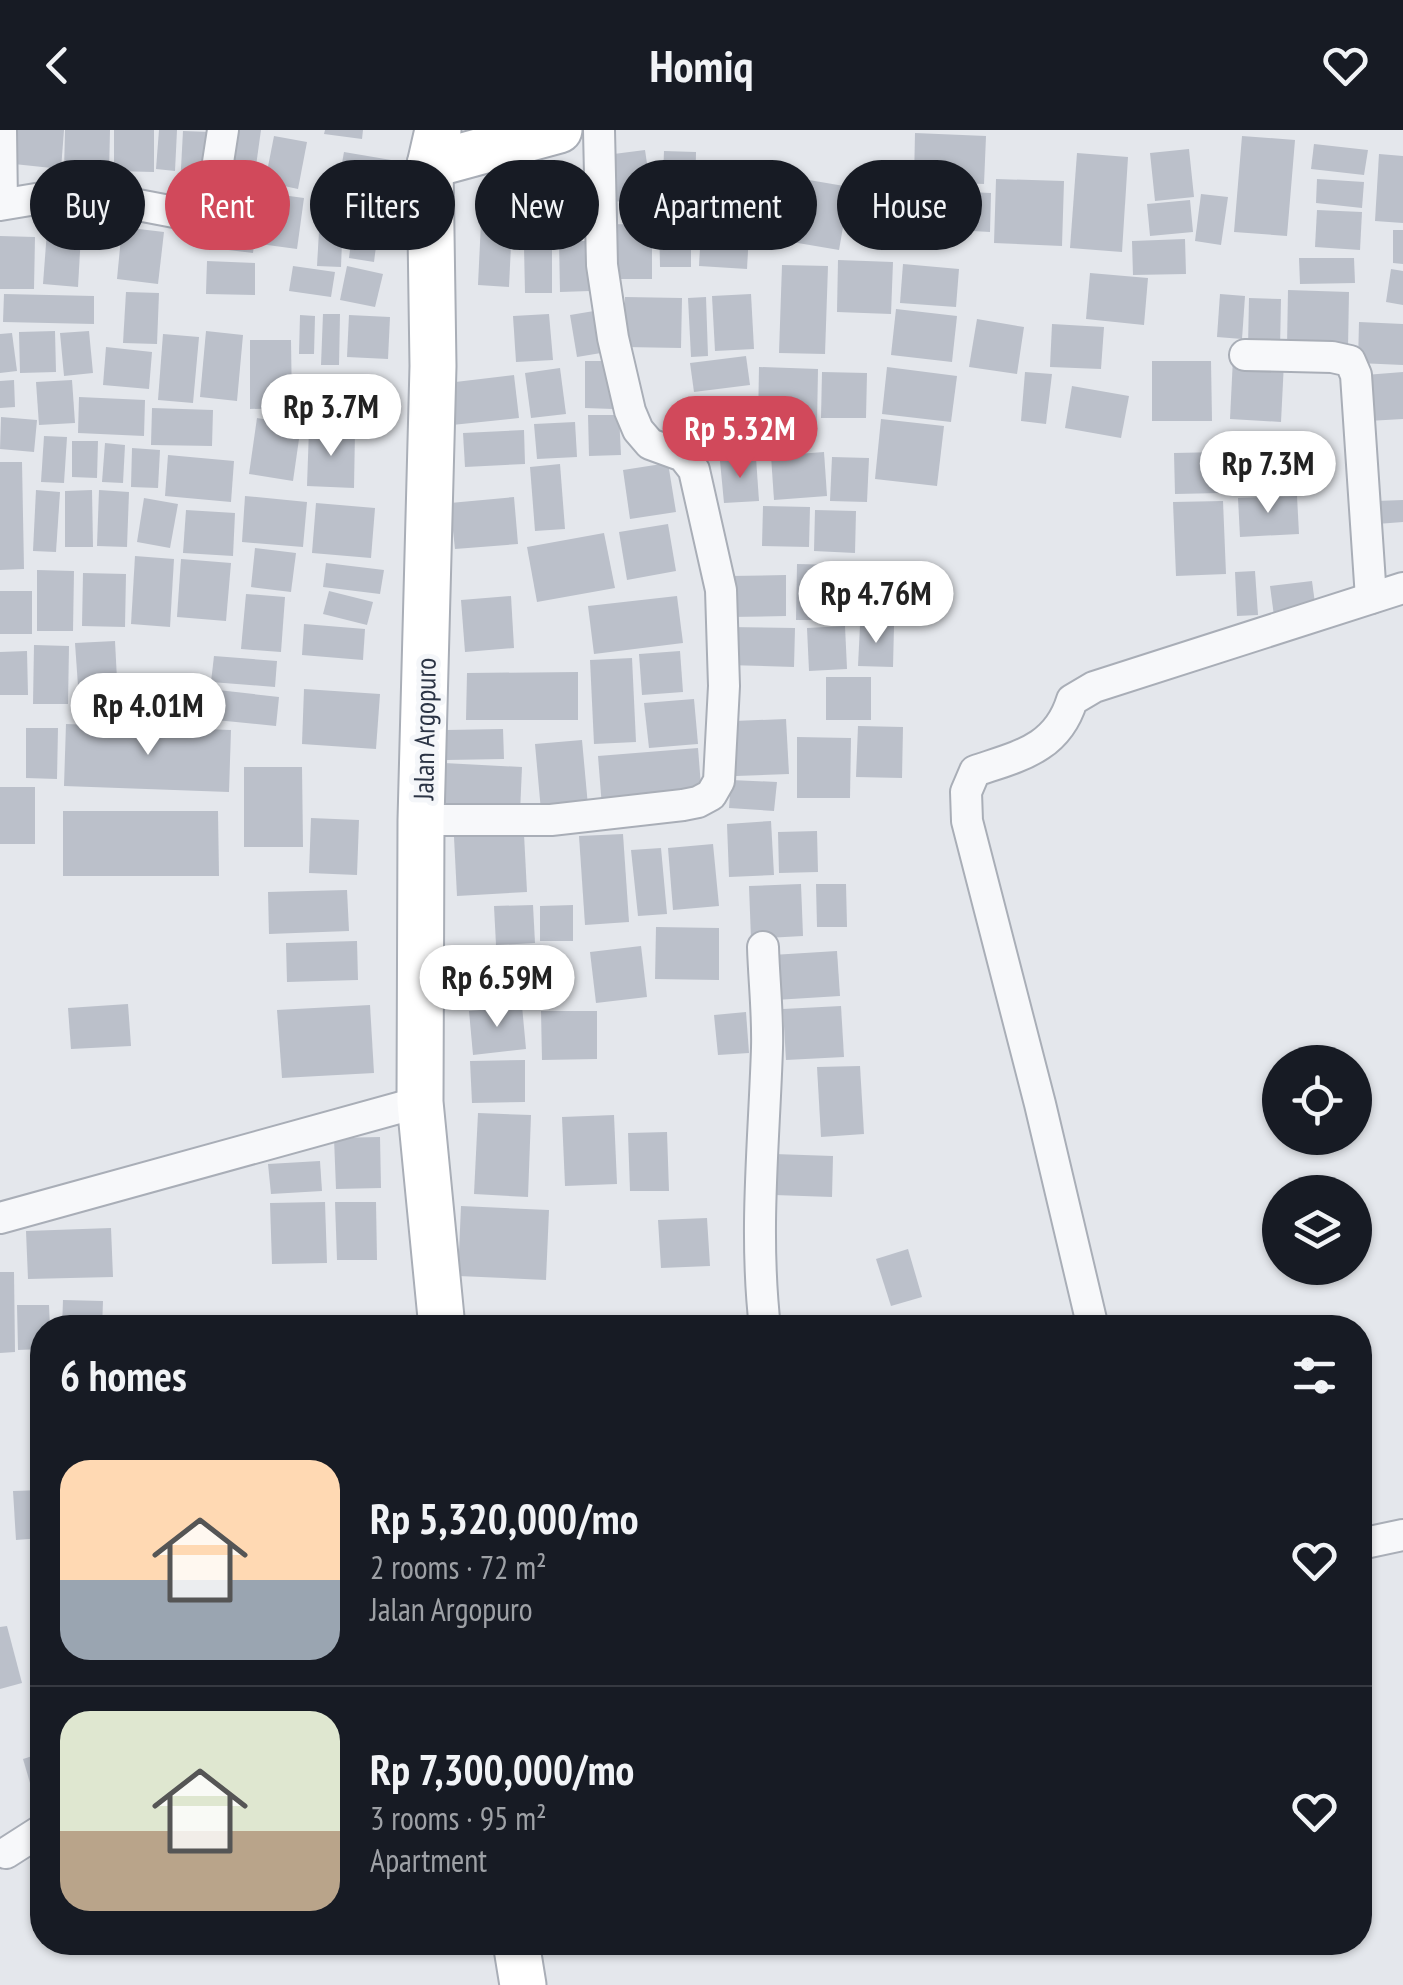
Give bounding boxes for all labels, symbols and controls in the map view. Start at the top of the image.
text: Homiq [650,36,753,94]
icon: back [30,38,85,93]
icon: heart [1318,38,1373,93]
chip: Buy [30,160,145,250]
chip: Rent [165,160,290,250]
chip: Filters [310,160,455,250]
chip: New [475,160,599,250]
chip: Apartment [619,160,817,250]
chip: House [837,160,982,250]
pin: Rp 3.7M [239,374,423,459]
text: Rp 3.7M [283,385,379,427]
pin: Rp 5.32M [637,396,843,481]
text: Rp 5.32M [685,407,795,449]
pin: Rp 7.3M [1176,431,1360,516]
text: Rp 7.3M [1222,442,1314,484]
pin: Rp 4.76M [773,561,979,646]
text: Rp 4.76M [821,572,931,614]
street label: Jalan Argopuro [404,658,444,801]
pin: Rp 4.01M [45,673,251,758]
text: Rp 4.01M [93,684,203,726]
pin: Rp 6.59M [394,945,600,1030]
text: Rp 6.59M [442,956,552,998]
map controls [1262,1045,1372,1285]
button: locate [1262,1045,1372,1155]
button: layers [1262,1175,1372,1285]
text: 6 homes [60,1348,187,1403]
icon: filters [1287,1348,1342,1403]
text: Rp 5,320,000/mo [370,1491,638,1546]
icon: home [140,1500,260,1620]
icon: heart [1287,1533,1342,1588]
text: 2 rooms · 72 m² [370,1546,547,1588]
text: Jalan Argopuro [370,1588,533,1630]
text: Rp 7,300,000/mo [370,1742,634,1797]
icon: home [140,1751,260,1871]
icon: heart [1287,1784,1342,1839]
text: 3 rooms · 95 m² [370,1797,547,1839]
text: Apartment [370,1839,487,1881]

